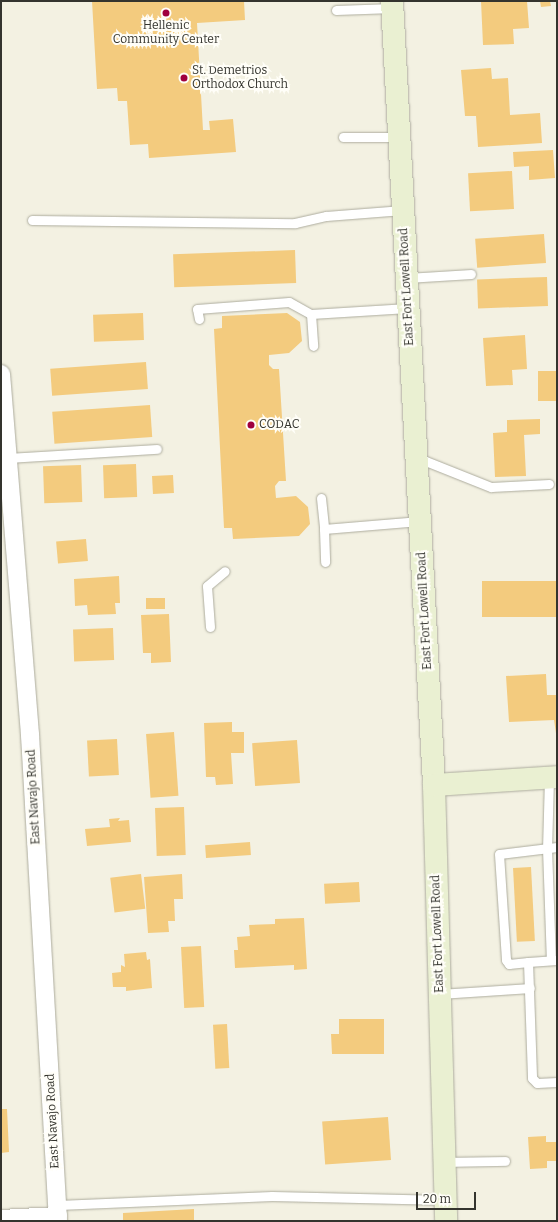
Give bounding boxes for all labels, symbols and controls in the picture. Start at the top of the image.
marker: Hellenic Community Center [161,8,171,18]
place label: Hellenic Community Center [113,19,219,47]
place label: St. Demetrios Orthodox Church [192,64,288,92]
marker: St. Demetrios Orthodox Church [179,73,189,83]
street label: East Fort Lowell Road [397,228,417,346]
place label: CODAC [259,418,300,432]
marker: CODAC [246,420,256,430]
street label: East Fort Lowell Road [415,552,435,670]
street label: East Navajo Road [24,749,44,845]
street label: East Fort Lowell Road [429,875,447,993]
street label: East Navajo Road [43,1073,63,1169]
scale bar [418,1184,478,1210]
text: 20 m [423,1192,451,1206]

